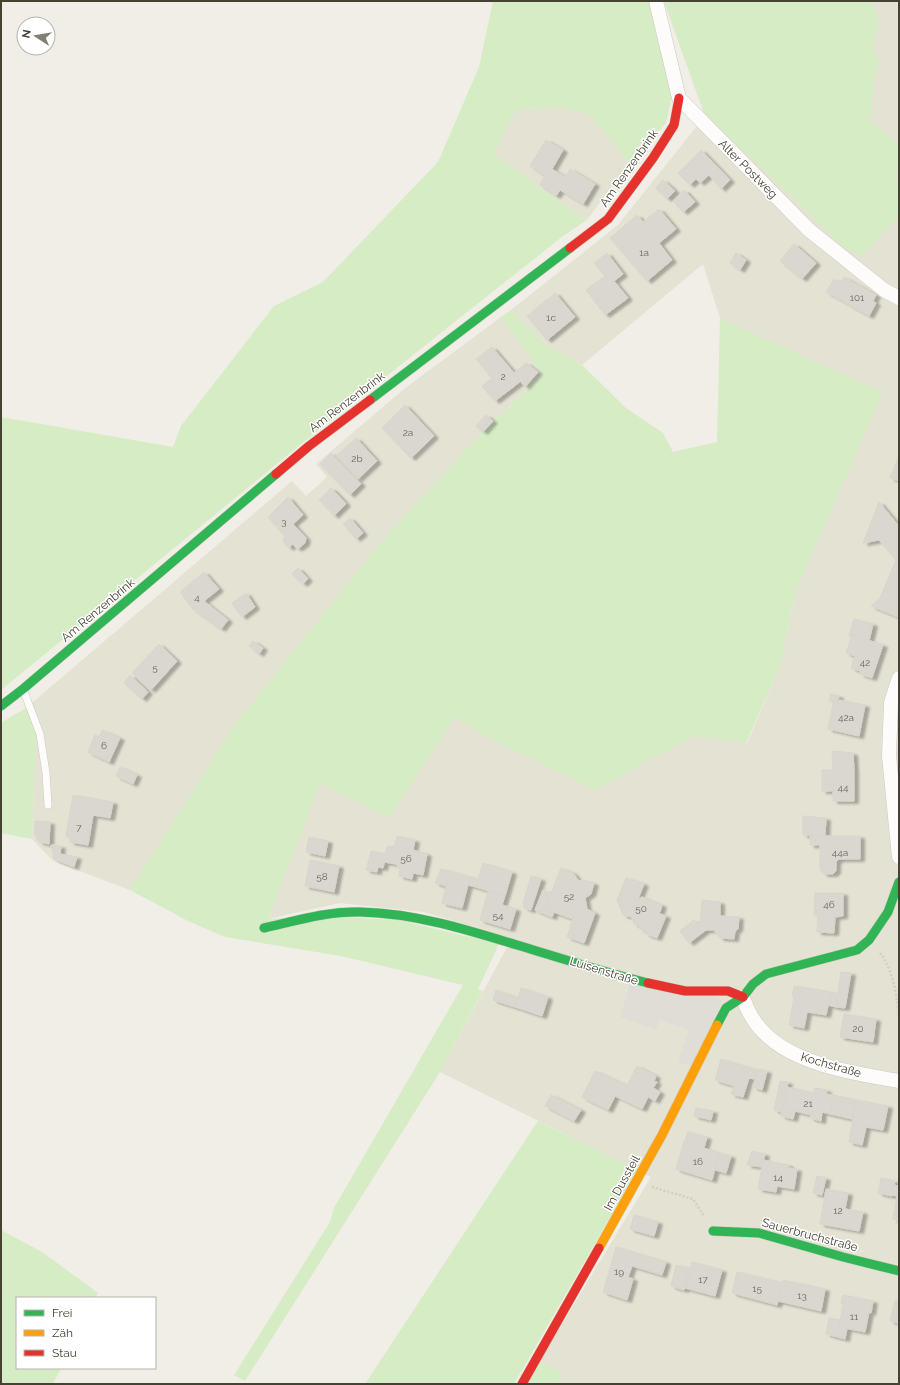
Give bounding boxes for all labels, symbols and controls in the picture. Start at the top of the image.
north arrow [16,16,56,56]
text: N [19,29,34,39]
street label: Am Renzenbrink [597,126,661,209]
street label: Alter Postweg [716,137,780,201]
house number: 1a [639,247,649,258]
house number: 101 [850,292,865,303]
house number: 1c [546,312,556,323]
street label: Am Renzenbrink [306,369,388,435]
house number: 2 [500,371,506,382]
house number: 2a [403,427,413,438]
house number: 2b [351,453,363,464]
house number: 3 [281,516,287,527]
street label: Am Renzenbrink [59,575,138,645]
house number: 4 [194,592,200,603]
house number: 42 [860,657,870,668]
house number: 5 [152,662,158,673]
house number: 42a [838,712,854,723]
house number: 6 [101,740,107,751]
house number: 44 [838,782,849,793]
house number: 7 [76,822,82,833]
house number: 44a [832,847,848,858]
house number: 56 [400,853,412,864]
house number: 58 [316,871,328,882]
house number: 52 [564,891,574,902]
house number: 46 [823,899,835,910]
house number: 50 [635,903,647,914]
house number: 54 [493,910,504,921]
street label: Luisenstraße [568,954,640,988]
house number: 20 [852,1023,864,1034]
street label: Kochstraße [799,1050,863,1080]
house number: 21 [803,1098,813,1109]
street label: Im Dussteil [601,1152,643,1213]
house number: 16 [693,1156,703,1167]
house number: 14 [773,1172,783,1183]
house number: 12 [833,1205,843,1216]
street label: Sauerbruchstraße [760,1215,860,1255]
house number: 19 [614,1266,624,1277]
house number: 17 [698,1274,708,1285]
house number: 15 [752,1283,762,1294]
house number: 13 [797,1290,807,1301]
legend [16,1297,156,1369]
text: Frei [52,1306,72,1320]
house number: 11 [850,1311,859,1322]
text: Zäh [52,1326,73,1340]
text: Stau [52,1346,77,1360]

